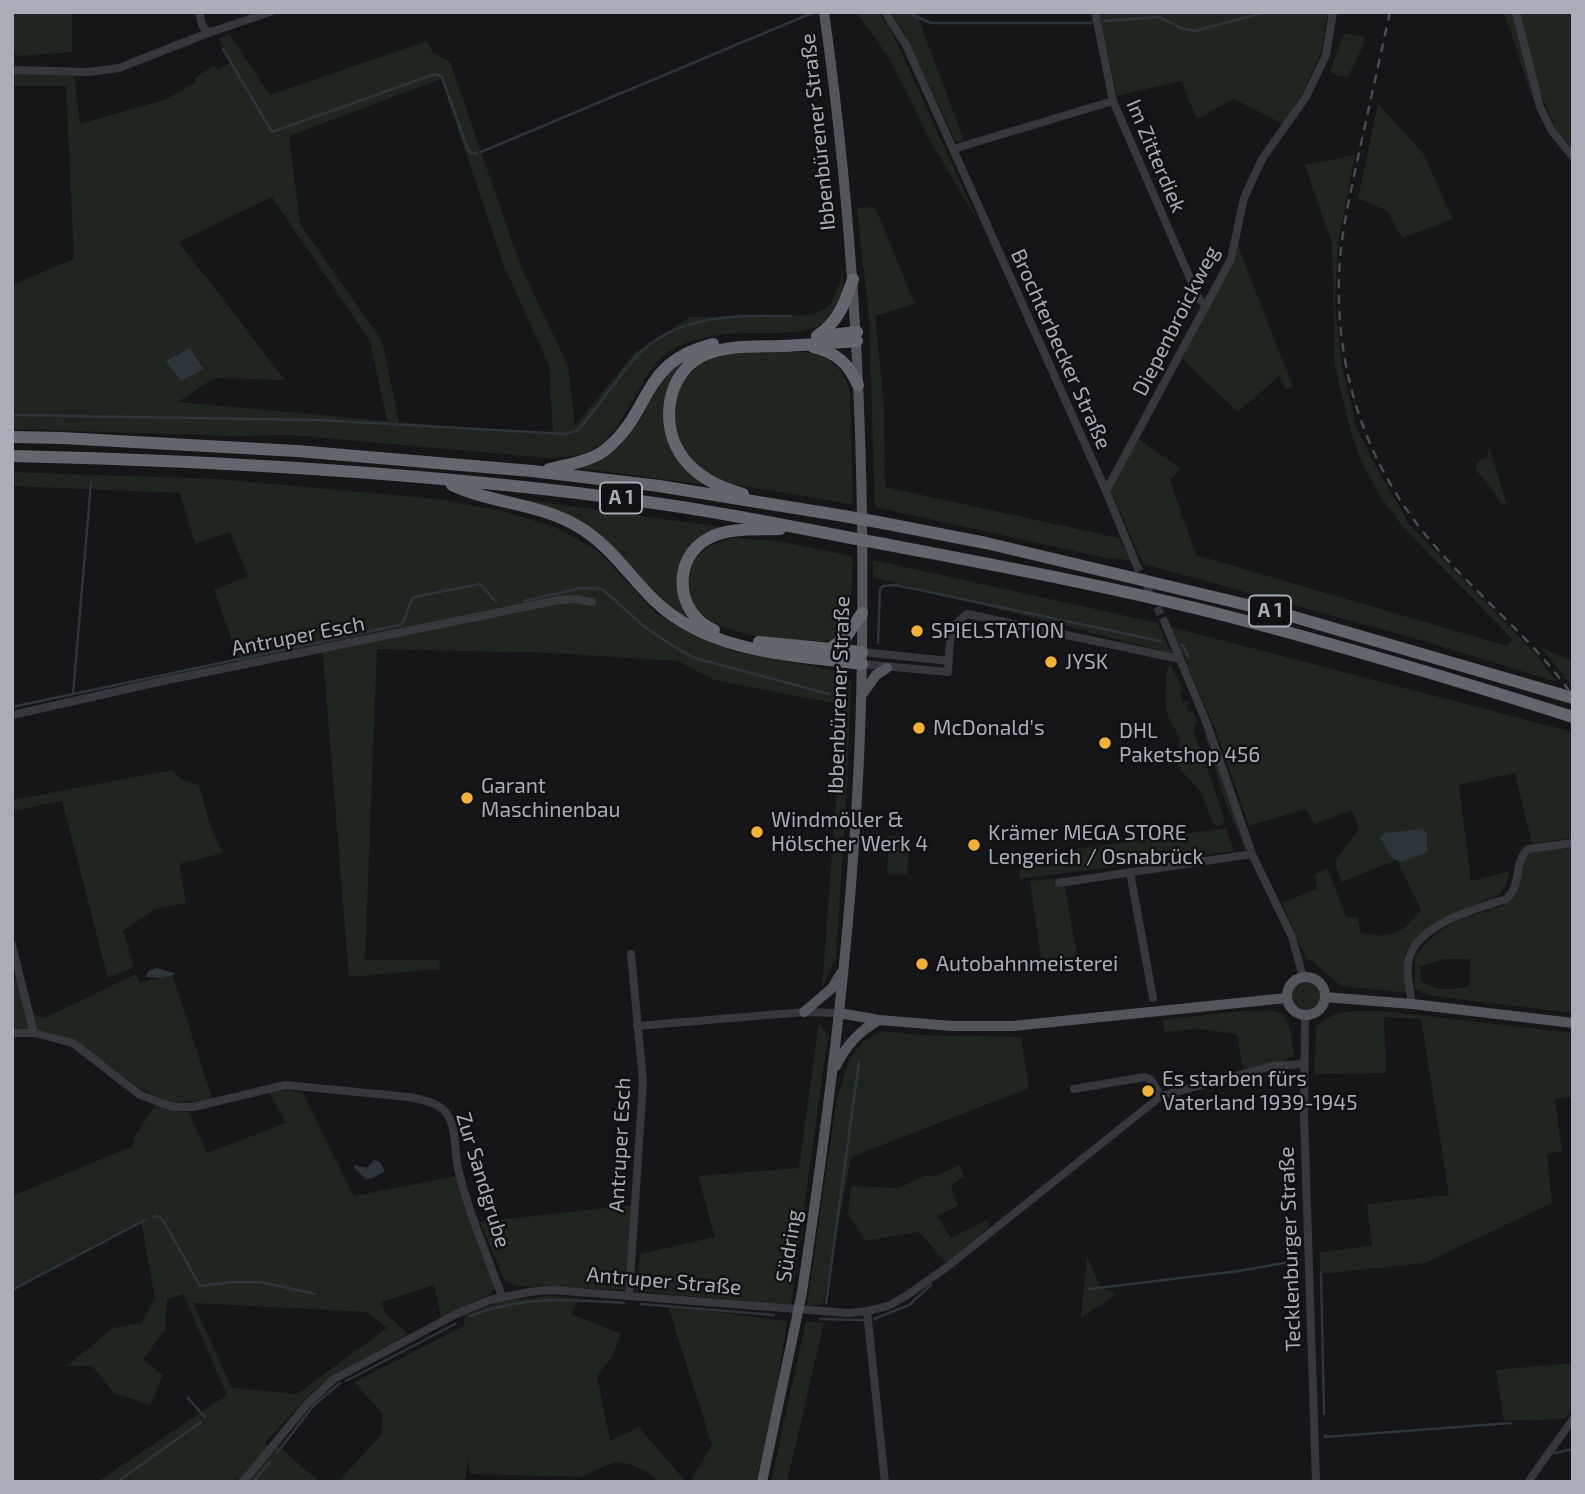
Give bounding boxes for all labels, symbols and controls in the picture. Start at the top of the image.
street label: Ibbenbürener Straße [795,32,841,232]
street label: Im Zitterdiek [1121,96,1191,216]
street label: Diepenbroickweg [1127,242,1225,400]
street label: Brochterbecker Straße [1005,245,1117,453]
road number: A 1 [600,482,642,513]
street label: Ibbenbürener Straße [823,596,855,794]
road number: A 1 [1249,596,1291,626]
street label: Antruper Esch [229,611,367,661]
place label: SPIELSTATION [931,618,1064,644]
marker: SPIELSTATION [909,623,925,639]
place label: JYSK [1065,649,1108,675]
marker: JYSK [1043,654,1059,670]
place label: McDonald's [933,715,1045,741]
place label: DHL Paketshop 456 [1119,718,1260,768]
marker: McDonald's [911,720,927,736]
marker: DHL Paketshop 456 [1097,735,1113,751]
place label: Garant Maschinenbau [481,773,620,823]
marker: Garant Maschinenbau [459,790,475,806]
place label: Windmöller & Hölscher Werk 4 [771,807,928,857]
place label: Krämer MEGA STORE Lengerich / Osnabrück [988,820,1203,870]
marker: Windmöller & Hölscher Werk 4 [749,824,765,840]
marker: Krämer MEGA STORE Lengerich / Osnabrück [966,837,982,853]
place label: Autobahnmeisterei [936,951,1118,977]
marker: Autobahnmeisterei [914,956,930,972]
place label: Es starben fürs Vaterland 1939-1945 [1162,1066,1357,1116]
street label: Antruper Esch [604,1077,636,1213]
marker: Es starben fürs Vaterland 1939-1945 [1140,1083,1156,1099]
street label: Zur Sandgrube [451,1109,515,1251]
street label: Tecklenburger Straße [1274,1146,1306,1352]
street label: Südring [771,1208,807,1284]
street label: Antruper Straße [586,1262,742,1300]

